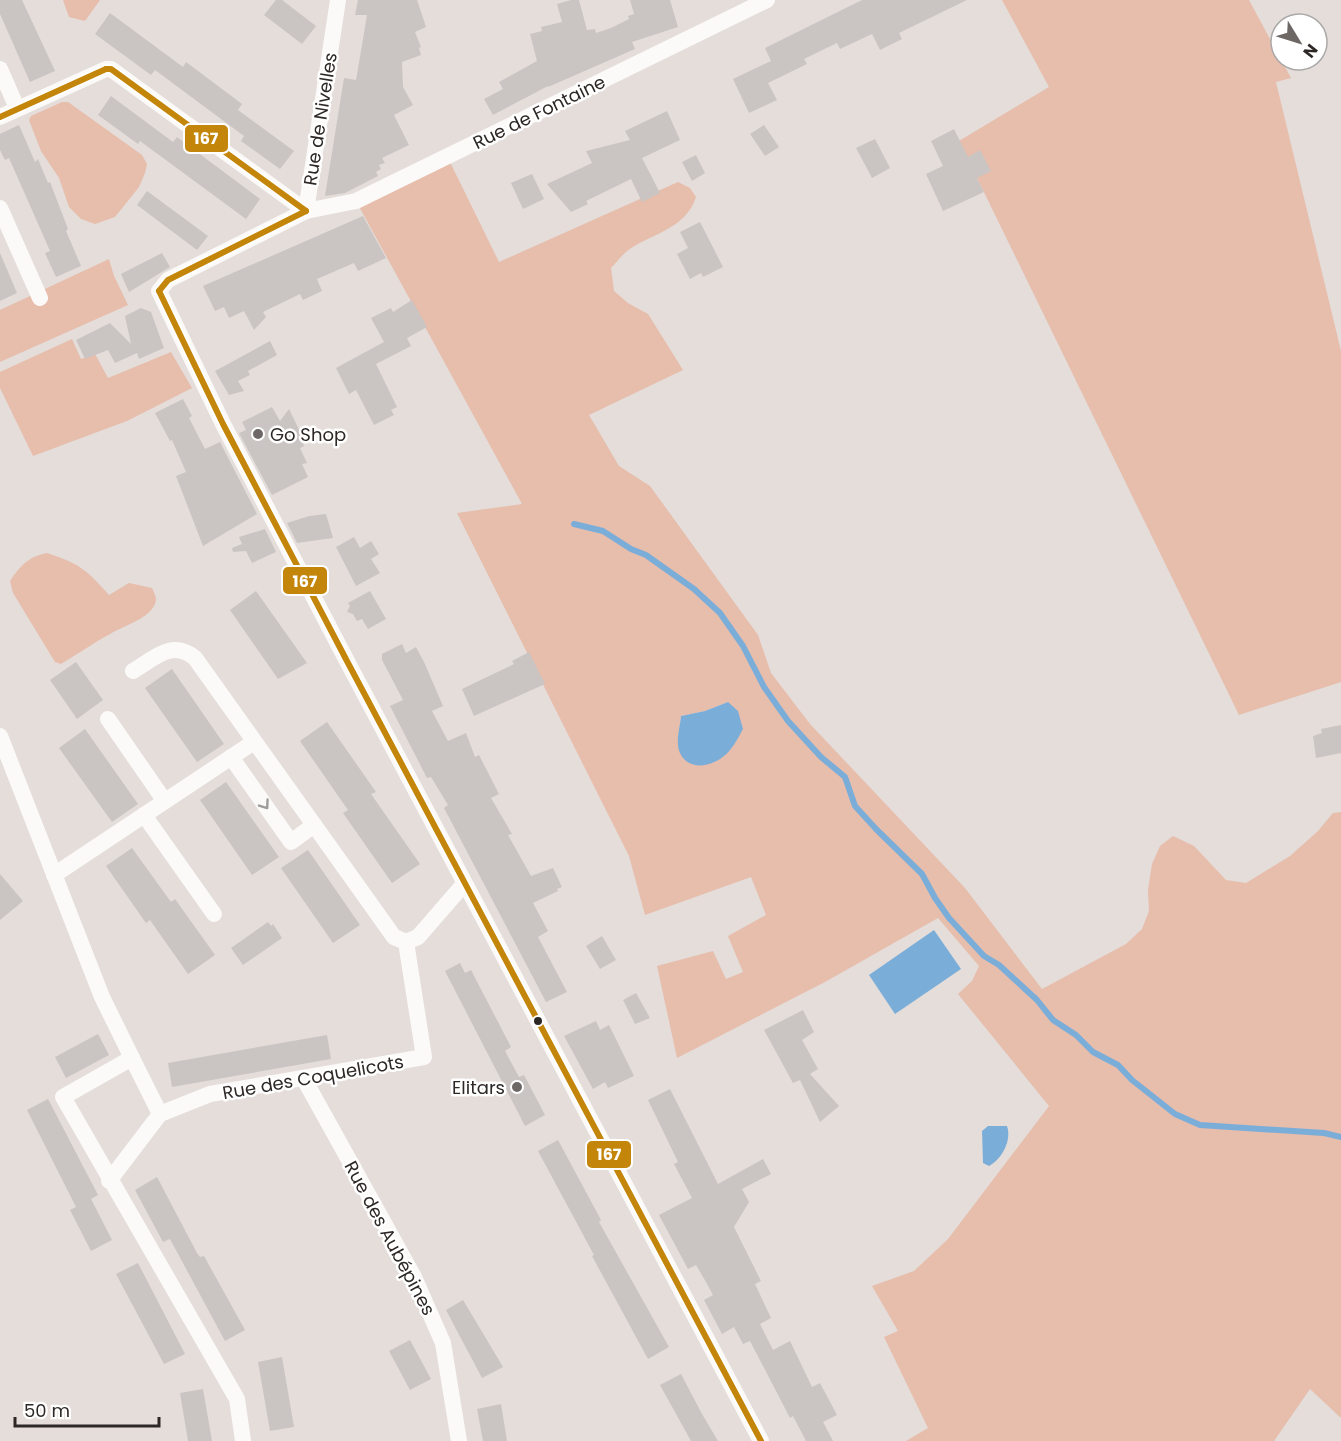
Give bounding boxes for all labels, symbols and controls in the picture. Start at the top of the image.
north arrow [1269,12,1329,72]
text: N [1298,39,1323,63]
street label: Rue de Nivelles [297,51,343,187]
street label: Rue de Fontaine [469,69,609,155]
line badge: 167 [184,124,229,153]
text: 167 [194,127,219,150]
place label: Go Shop [270,422,346,447]
marker: Go Shop [251,427,265,441]
line badge: 167 [282,566,328,595]
text: 167 [293,570,318,593]
one-way arrow [258,798,269,809]
unlabelled marker [532,1015,544,1027]
street label: Rue des Coquelicots [220,1049,406,1105]
place label: Elitars [452,1075,505,1100]
marker: Elitars [510,1080,524,1094]
line badge: 167 [586,1140,632,1169]
text: 167 [597,1143,622,1166]
street label: Rue des Aubépines [339,1156,441,1320]
scale bar [15,1390,159,1428]
text: 50 m [24,1398,70,1423]

